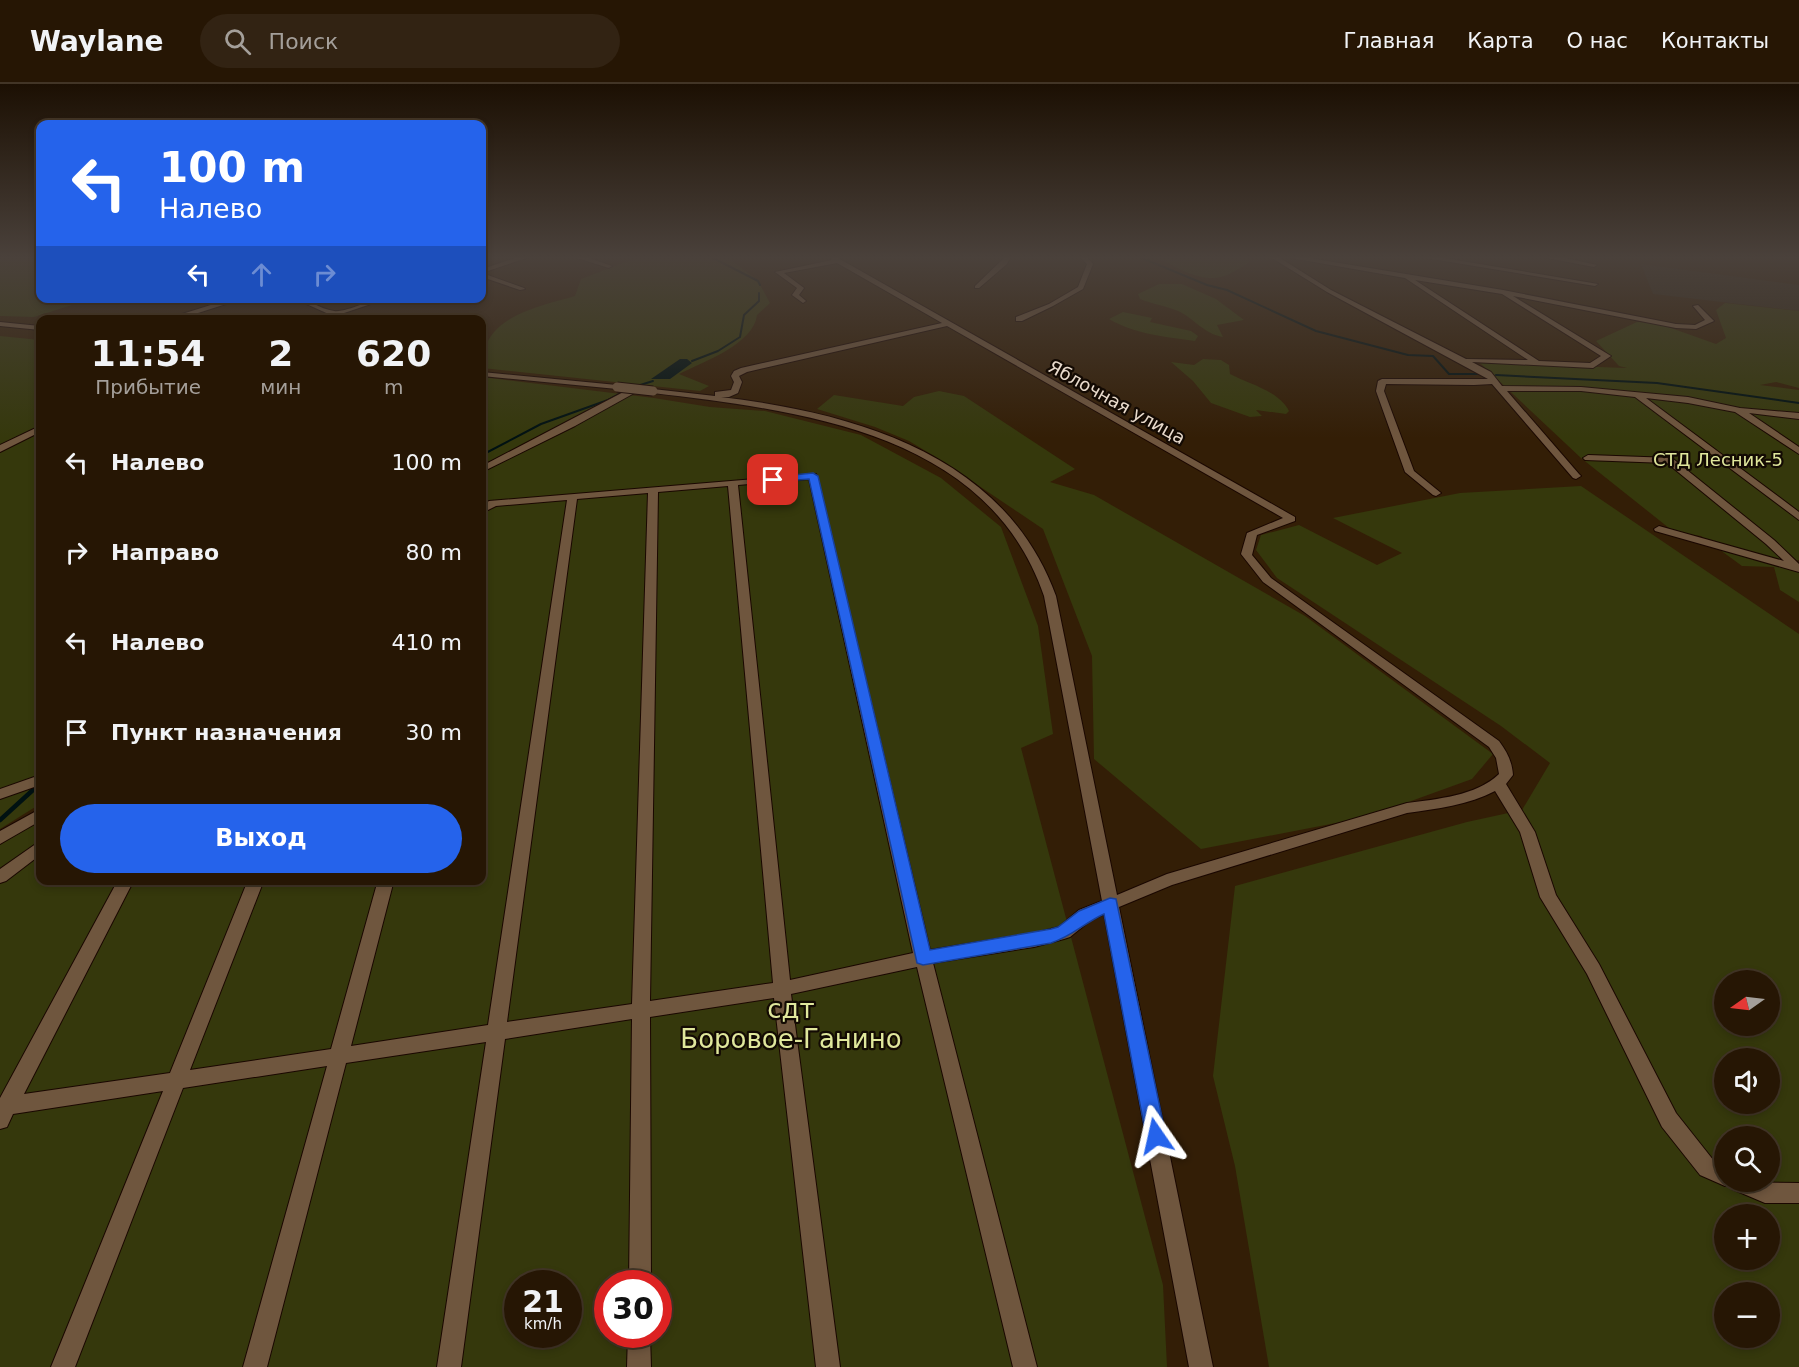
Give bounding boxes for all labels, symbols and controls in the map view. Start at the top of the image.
search box [200,14,620,68]
text: Waylane [30,25,164,58]
icon: search [221,25,254,58]
text: Поиск [269,29,338,54]
text: Главная [1344,29,1434,53]
text: Карта [1467,29,1534,53]
text: О нас [1567,29,1628,53]
text: Контакты [1661,29,1769,53]
text: 100 m [159,143,305,192]
icon: left [60,144,138,222]
text: Налево [159,193,262,224]
icon: left [182,258,215,291]
icon: ahead [245,258,278,291]
icon: right [308,258,341,291]
text: 11:54 [91,333,205,374]
text: 2 [268,333,293,374]
text: 620 [356,333,431,374]
street label: Яблочная улица [1045,356,1189,448]
text: Прибытие [95,375,201,399]
text: мин [260,375,301,399]
text: m [384,375,403,399]
icon: left [60,446,93,479]
park label: СТД Лесник-5 [1653,449,1783,470]
text: Налево [111,450,204,475]
text: 100 m [392,450,462,475]
pin [747,454,798,505]
icon: arrive [756,463,789,496]
icon: right [60,536,93,569]
text: Направо [111,540,219,565]
text: 80 m [406,540,462,565]
icon: left [60,626,93,659]
text: Налево [111,630,204,655]
text: 410 m [392,630,462,655]
icon: arrive [60,716,93,749]
text: Пункт назначения [111,720,342,745]
text: 30 m [406,720,462,745]
button: Выход [60,804,462,873]
north arrow [1714,970,1780,1036]
map controls [1714,970,1780,1348]
park label: сдт Боровое-Ганино [680,994,902,1054]
button: sound [1714,1048,1780,1114]
position arrow [1124,1104,1188,1168]
button: search [1714,1126,1780,1192]
button: + [1714,1204,1780,1270]
speed limit sign: 30 [594,1270,672,1348]
button: − [1714,1282,1780,1348]
text: 21 [522,1284,564,1319]
text: km/h [524,1315,562,1333]

